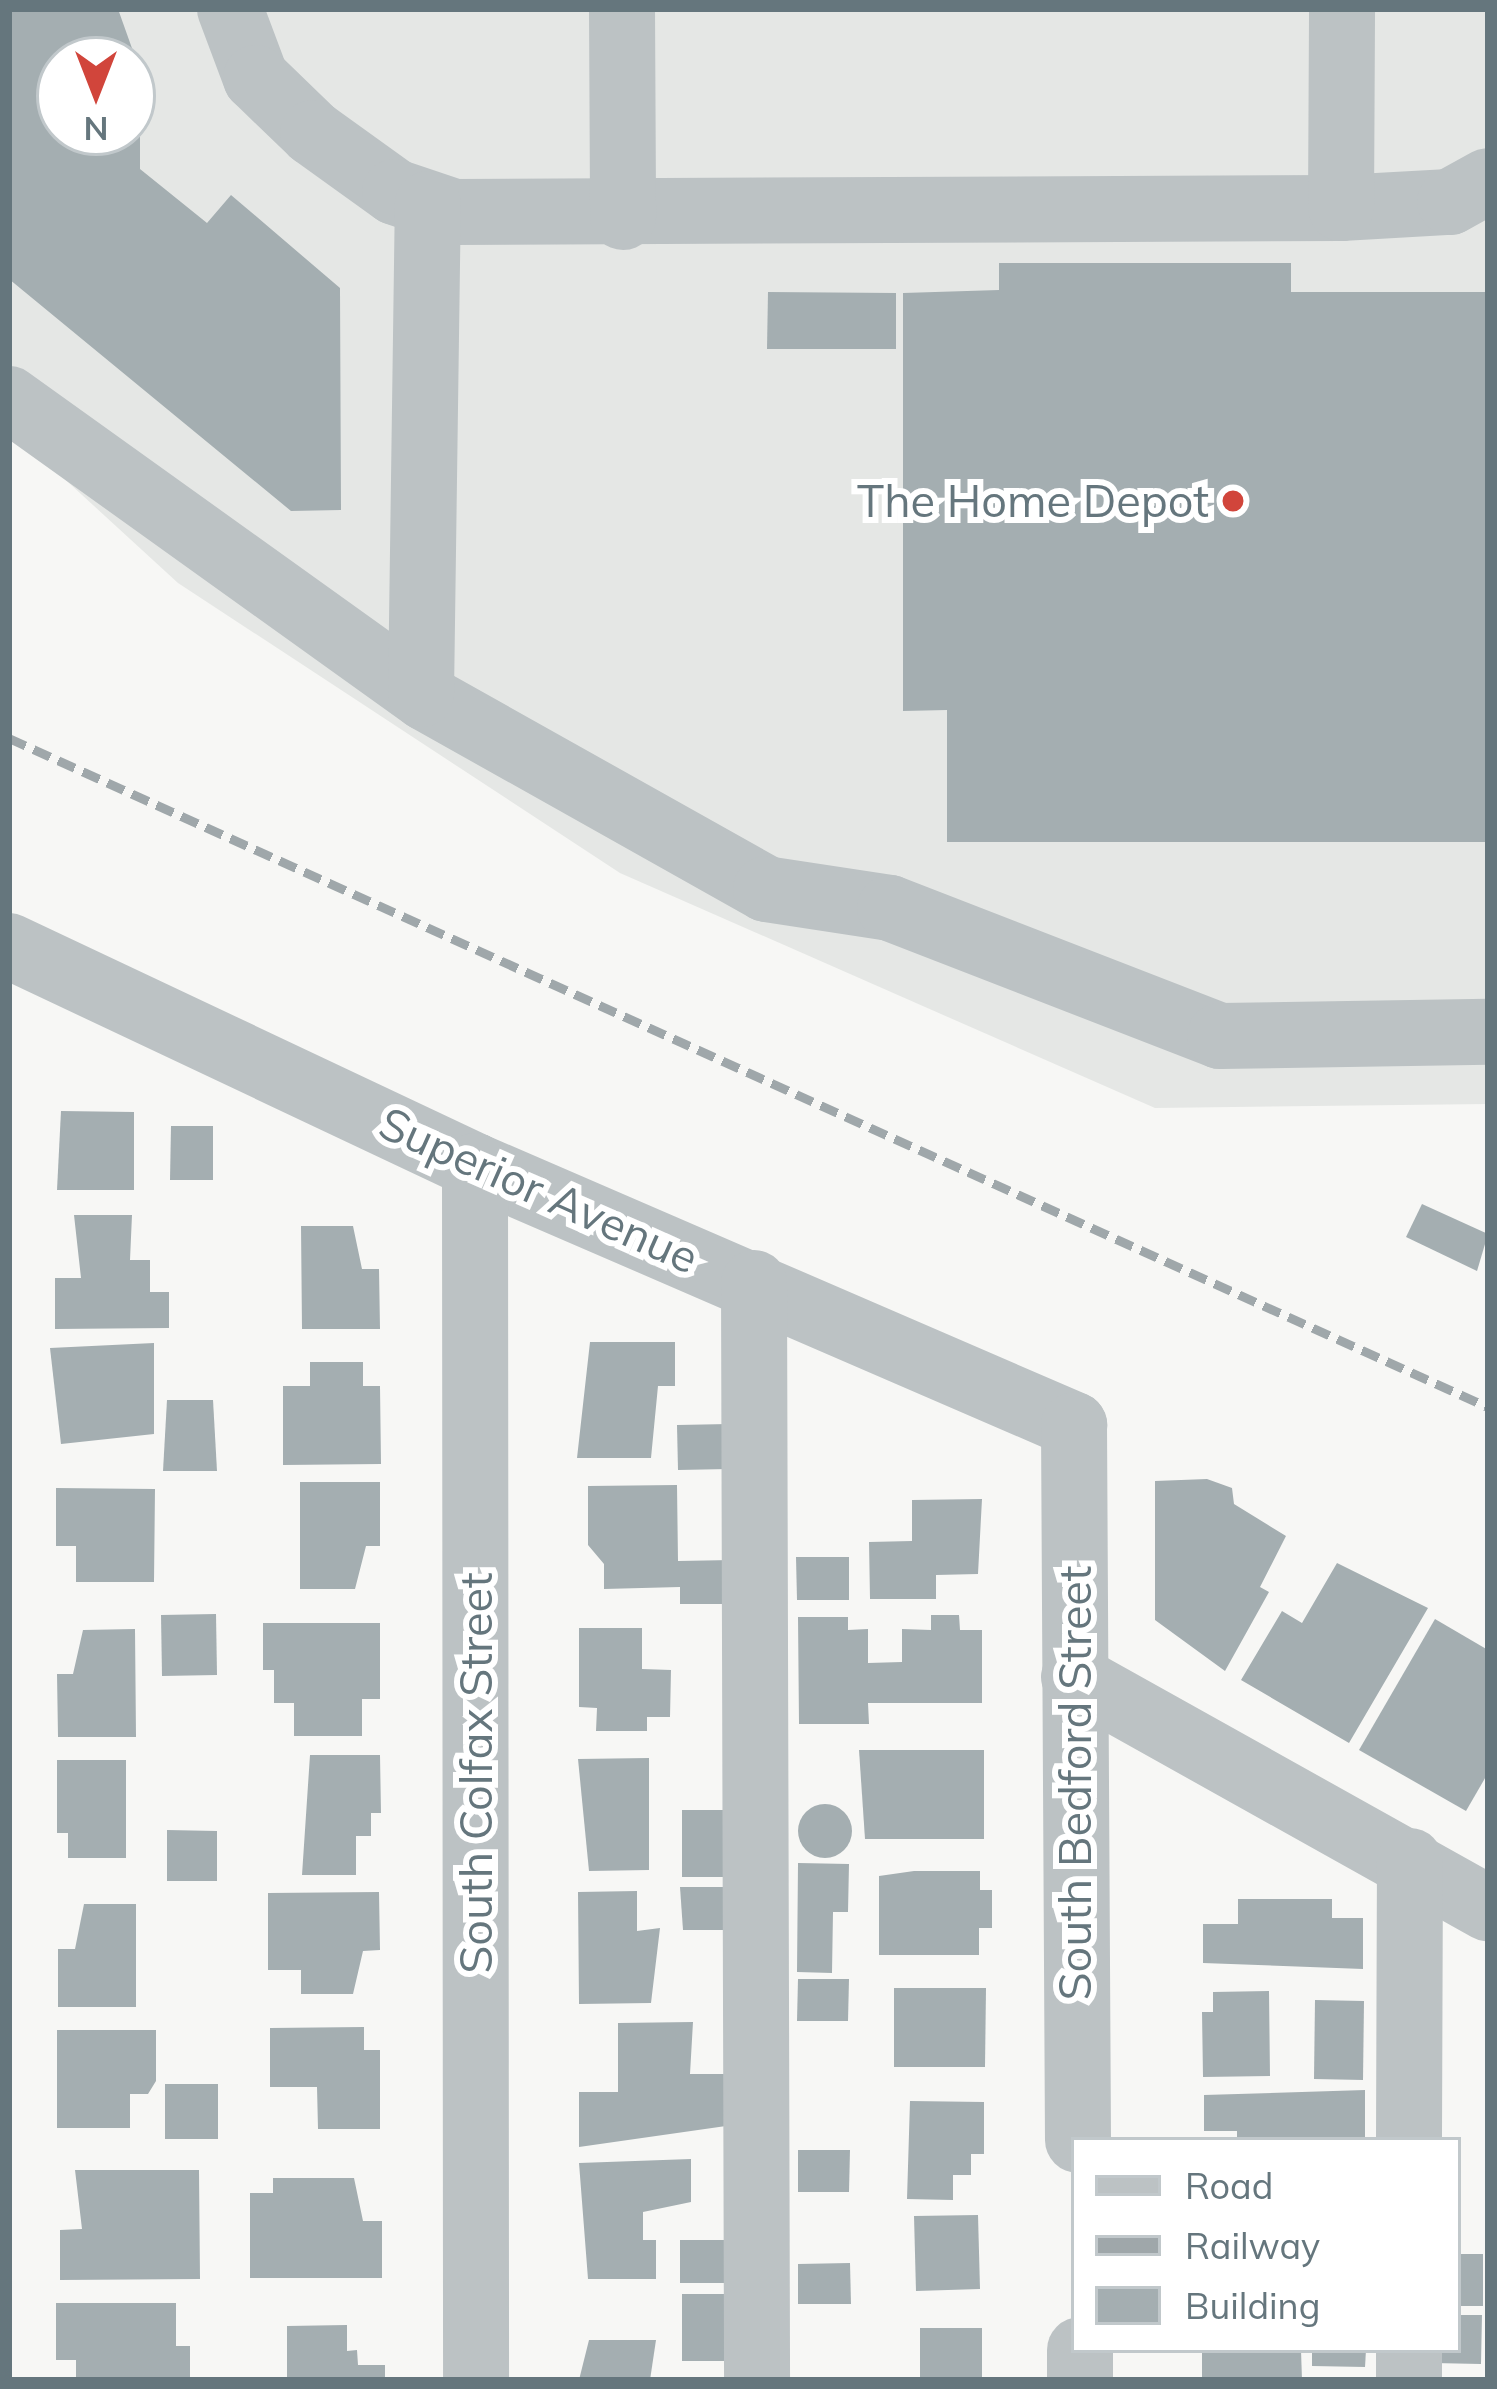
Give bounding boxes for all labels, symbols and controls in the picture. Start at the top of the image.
north arrow [36,36,156,156]
text: N [84,109,108,150]
place label: The Home Depot [857,474,1209,528]
marker: The Home Depot [1220,488,1246,514]
street label: Superior Avenue [371,1096,707,1284]
street label: South Bedford Street [1048,1565,1102,2001]
street label: South Colfax Street [449,1572,503,1974]
legend [1071,2137,1461,2353]
text: Road [1185,2163,1273,2208]
text: Railway [1185,2223,1320,2268]
text: Building [1185,2283,1320,2328]

